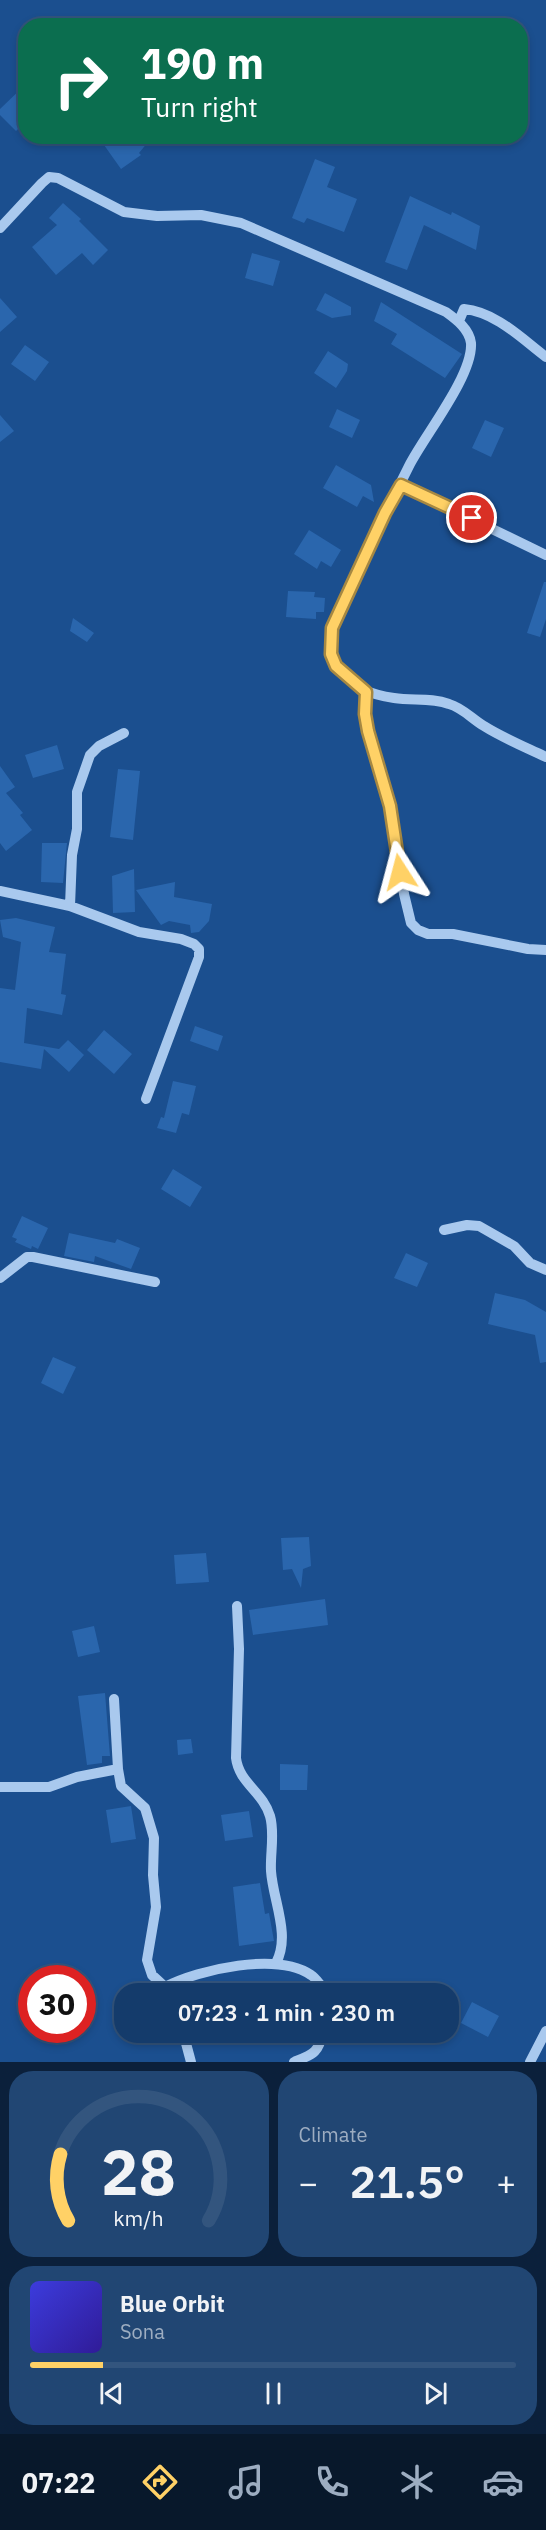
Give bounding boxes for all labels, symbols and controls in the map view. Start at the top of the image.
text: 190 m [141,36,264,91]
icon: right [42,42,120,120]
text: Turn right [141,89,258,124]
pin [446,492,497,543]
icon: arrive [455,501,488,534]
position arrow [368,840,432,904]
speed limit sign: 30 [18,1965,96,2043]
text: 07:23 · 1 min · 230 m [178,1998,395,2027]
text: Climate [299,2121,367,2148]
text: 28 [101,2131,176,2212]
text: 21.5° [349,2152,465,2210]
text: − [299,2161,318,2204]
text: + [496,2161,516,2204]
text: km/h [114,2204,164,2232]
text: Blue Orbit [120,2289,225,2318]
text: Sona [120,2318,165,2345]
icon: previous [95,2377,128,2410]
icon: pause [257,2377,290,2410]
icon: next [419,2377,452,2410]
icon: directions [139,2461,181,2503]
icon: music [225,2461,267,2503]
icon: phone [311,2461,353,2503]
icon: climate [396,2461,438,2503]
icon: car [482,2461,524,2503]
text: 07:22 [22,2465,96,2500]

